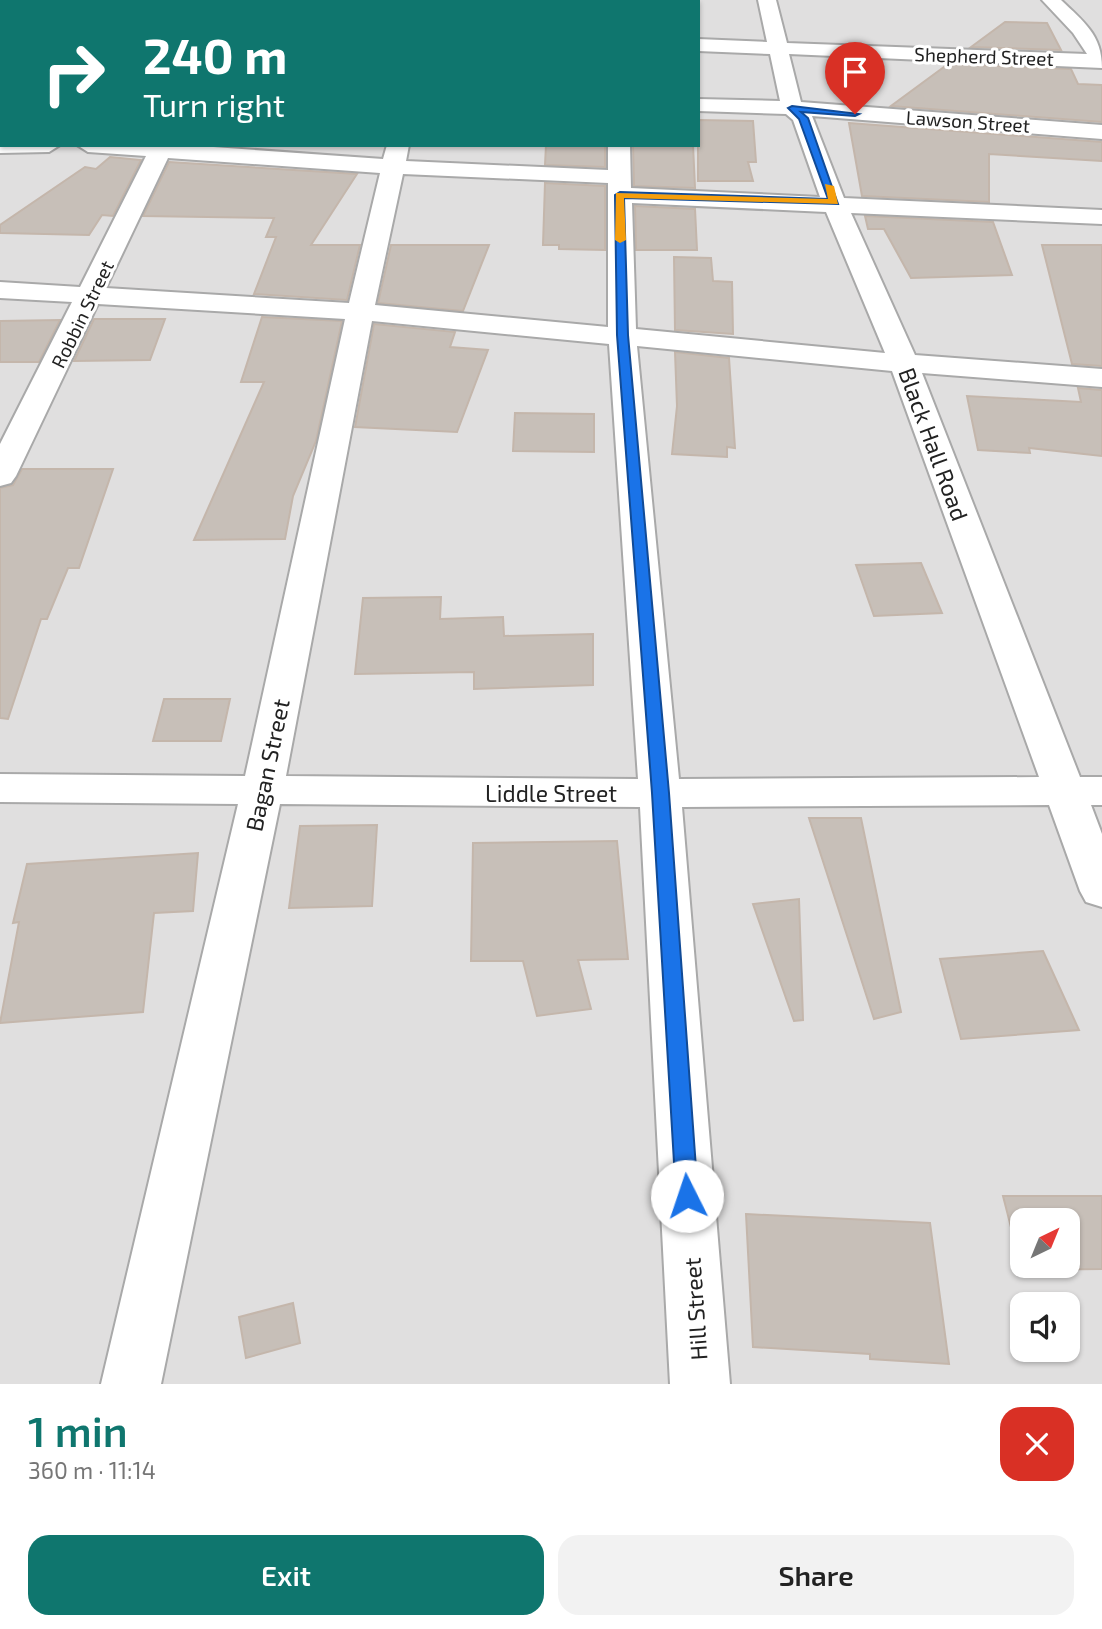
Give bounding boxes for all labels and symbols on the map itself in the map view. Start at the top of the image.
pin [825,42,885,114]
street label: Shepherd Street [914,42,1054,70]
street label: Lawson Street [905,105,1031,137]
street label: Robbin Street [46,256,118,372]
street label: Black Hall Road [893,364,975,524]
street label: Bagan Street [239,696,295,834]
street label: Liddle Street [485,779,617,807]
position arrow [650,1159,724,1233]
north arrow [1010,1208,1080,1278]
street label: Hill Street [677,1256,713,1361]

